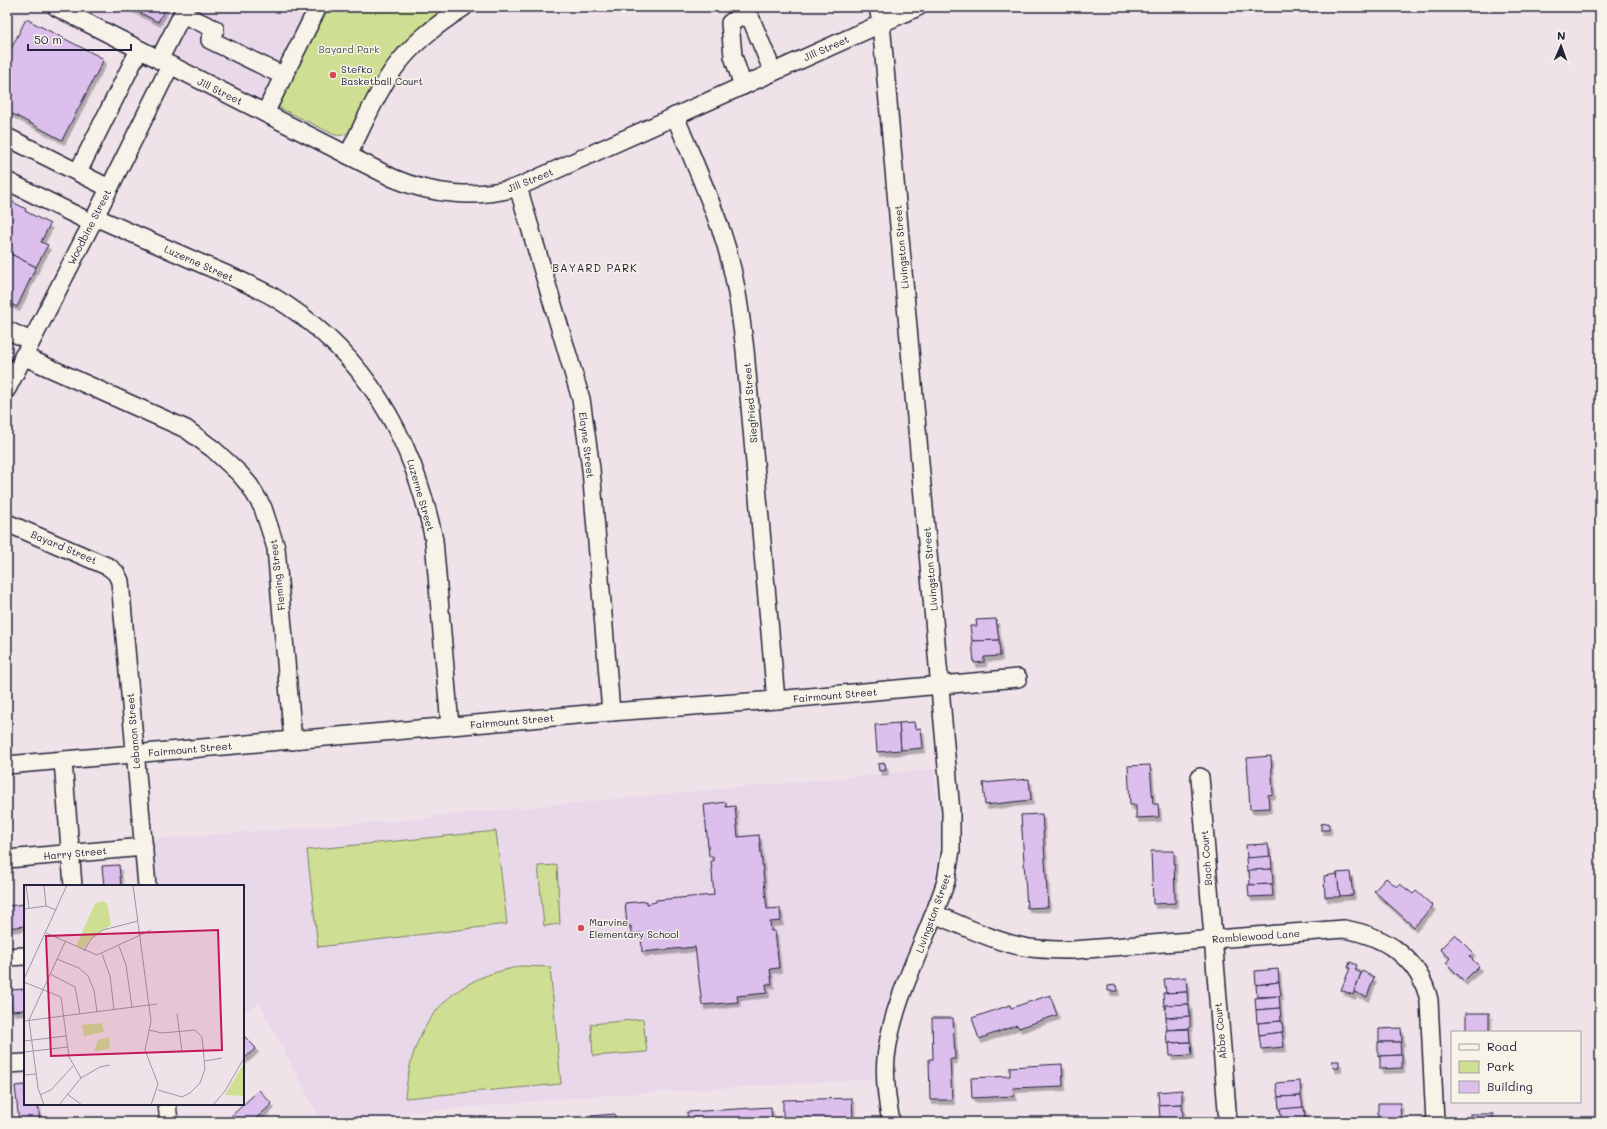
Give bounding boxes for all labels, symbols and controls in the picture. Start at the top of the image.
scale bar [28,26,131,52]
north arrow [1541,26,1581,66]
text: N [1557,28,1566,43]
text: 50 m [34,31,62,47]
street label: Jill Street [801,32,851,64]
park label: Bayard Park [318,42,380,56]
place label: Stefko Basketball Court [341,62,423,88]
marker: Stefko Basketball Court [328,70,338,80]
street label: Jill Street [195,74,245,108]
street label: Jill Street [505,164,555,196]
street label: Woodbine Street [64,187,114,267]
street label: Livingston Street [890,205,912,289]
street label: Luzerne Street [162,242,236,284]
district label: BAYARD PARK [552,260,638,275]
street label: Siegfried Street [740,362,760,444]
street label: Elayne Street [576,411,598,479]
street label: Luzerne Street [404,457,438,533]
street label: Bayard Street [29,527,99,567]
street label: Livingston Street [919,527,941,611]
street label: Fleming Street [266,539,288,611]
street label: Fairmount Street [792,684,878,706]
street label: Lebanon Street [123,692,143,770]
street label: Fairmount Street [469,710,555,732]
street label: Fairmount Street [147,738,233,760]
street label: Bach Court [1197,830,1215,886]
street label: Harry Street [43,843,107,863]
street label: Livingston Street [912,871,954,955]
inset map [24,885,244,1105]
place label: Marvine Elementary School [589,915,679,941]
marker: Marvine Elementary School [576,923,586,933]
street label: Ramblewood Lane [1212,926,1300,946]
street label: Abbe Court [1211,1002,1229,1060]
legend [1451,1031,1581,1103]
text: Road [1487,1038,1517,1054]
text: Park [1487,1058,1514,1074]
text: Building [1487,1078,1533,1094]

